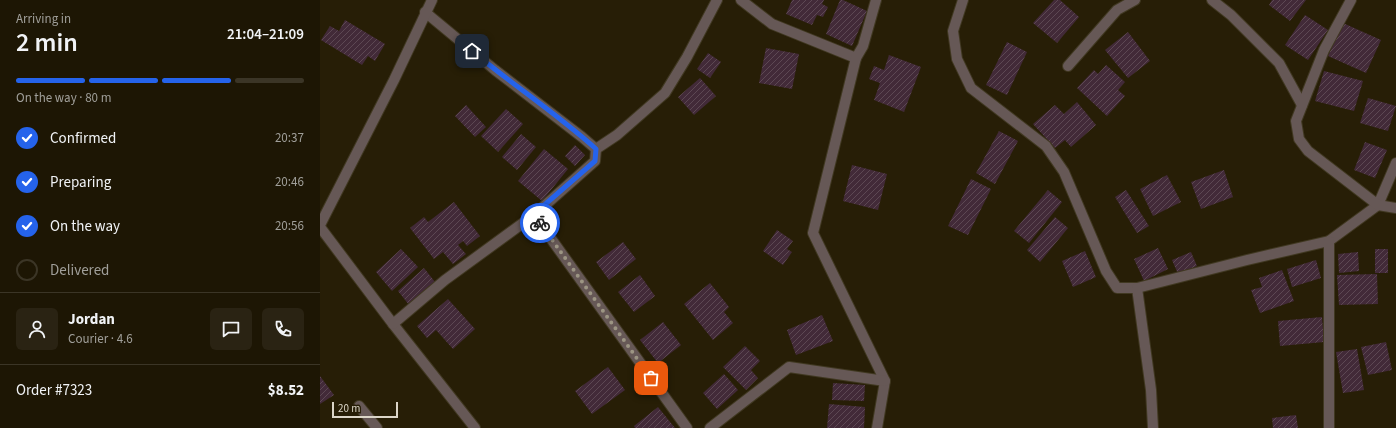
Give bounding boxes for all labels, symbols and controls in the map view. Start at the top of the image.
text: Arriving in [16,10,71,28]
text: 2 min [16,24,78,61]
text: 21:04–21:09 [227,24,304,45]
pin [455,34,489,68]
icon: home [461,40,483,62]
text: On the way · 80 m [16,89,111,107]
icon: check [16,127,38,149]
text: Confirmed [50,128,116,149]
text: 20:37 [275,129,304,147]
icon: check [16,171,38,193]
text: Preparing [50,172,111,193]
text: 20:46 [275,173,304,191]
courier [520,203,560,243]
icon: bike [529,212,551,234]
icon: check [16,215,38,237]
text: On the way [50,216,120,237]
text: 20:56 [275,217,304,235]
text: Delivered [50,260,109,281]
button: person [16,308,58,350]
button: chat [210,308,252,350]
button: phone [262,308,304,350]
text: Jordan [68,309,115,330]
text: Courier · 4.6 [68,330,133,348]
pin [634,361,668,395]
icon: bag [640,367,662,389]
text: Order #7323 [16,380,92,401]
text: $8.52 [268,380,304,401]
scale bar [332,400,398,419]
text: 20 m [338,401,360,416]

